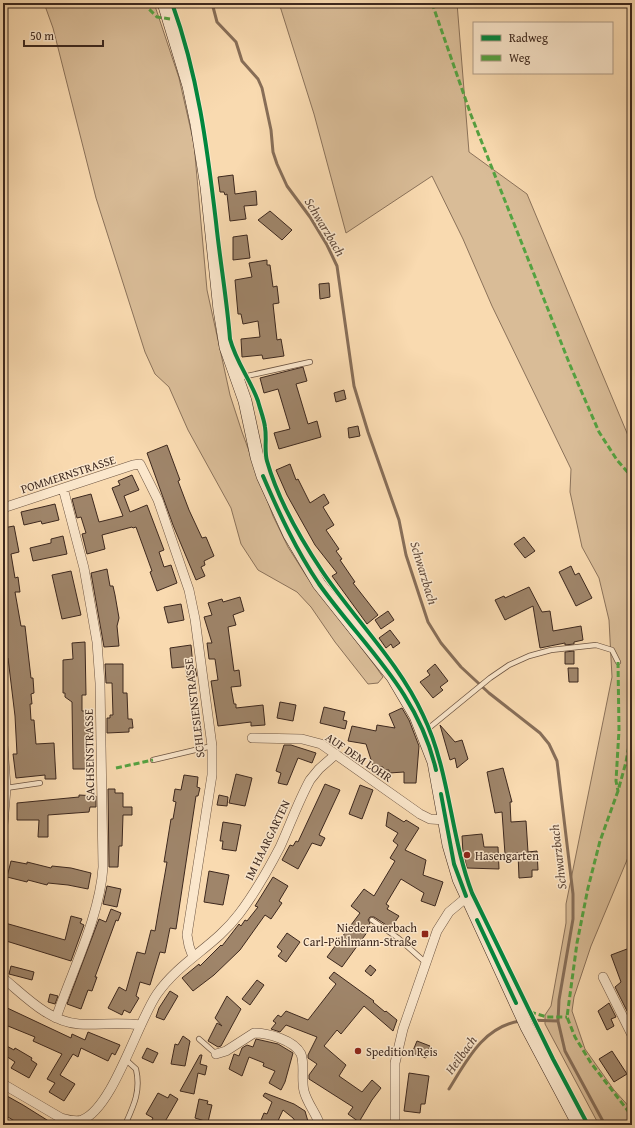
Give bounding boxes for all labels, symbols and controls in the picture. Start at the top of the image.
scale bar [24,22,103,48]
legend [473,22,613,74]
text: 50 m [30,27,54,44]
text: Radweg [509,29,548,46]
text: Weg [509,49,530,66]
water label: Schwarzbach [300,194,350,260]
street label: POMMERNSTRASSE [18,451,118,497]
water label: Schwarzbach [405,539,443,607]
street label: SCHLESIENSTRASSE [179,657,209,759]
street label: SACHSENSTRASSE [80,709,98,801]
street label: AUF DEM LOHR [322,728,396,786]
street label: IM HAARGARTEN [240,797,294,883]
water label: Schwarzbach [545,823,571,891]
place label: Hasengarten [475,847,539,864]
marker: Hasengarten [462,850,472,860]
place label: Niederauerbach Carl-Pöhlmann-Straße [303,919,417,950]
marker: Niederauerbach Carl-Pöhlmann-Straße [420,929,430,939]
water label: Heilbach [440,1031,482,1079]
place label: Spedition Reis [366,1043,438,1060]
marker: Spedition Reis [353,1046,363,1056]

